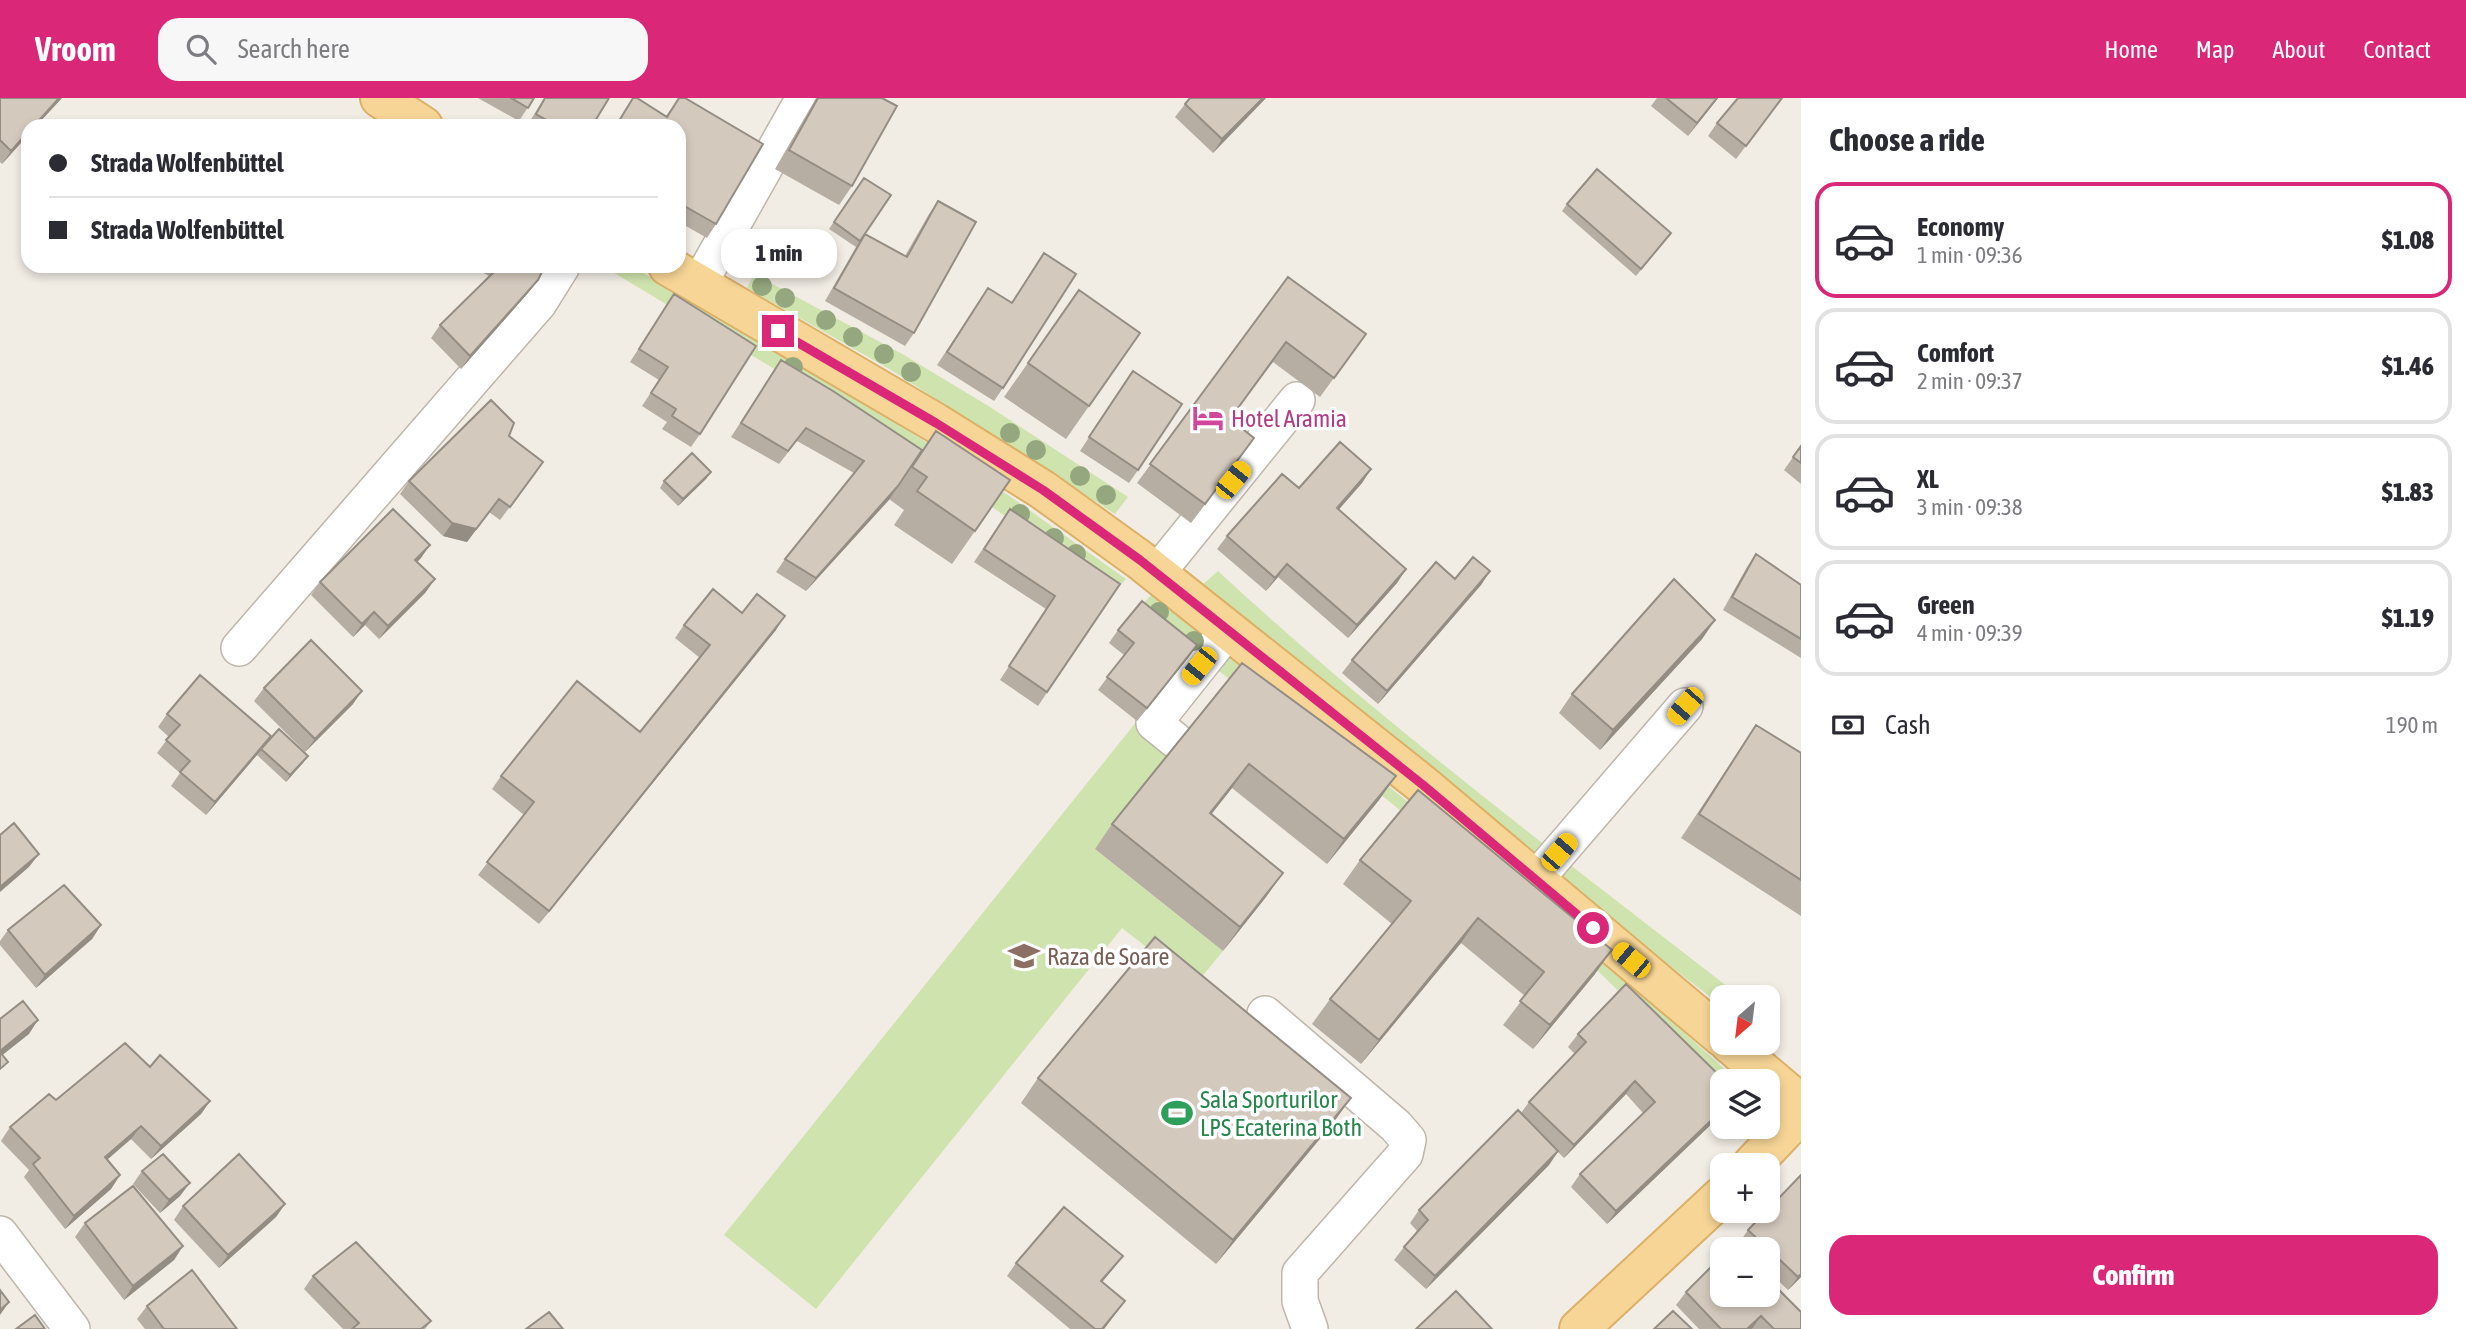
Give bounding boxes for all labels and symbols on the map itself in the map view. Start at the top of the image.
callout: 1 min [720,230,836,278]
route end [762,315,794,347]
hotel icon: Hotel Aramia [1191,401,1225,435]
place label: Hotel Aramia [1231,405,1347,432]
car [1212,457,1255,503]
car [1178,643,1221,689]
car [1664,683,1707,729]
car [1538,829,1581,875]
route start [1577,912,1609,944]
car [1609,938,1654,982]
school or university icon: Raza de Soare [1007,939,1041,973]
place label: Raza de Soare [1047,943,1169,970]
north arrow [1710,985,1780,1055]
place label: Sala Sporturilor LPS Ecaterina Both [1200,1086,1362,1141]
sports icon: Sala Sporturilor LPS Ecaterina Both [1160,1096,1194,1130]

